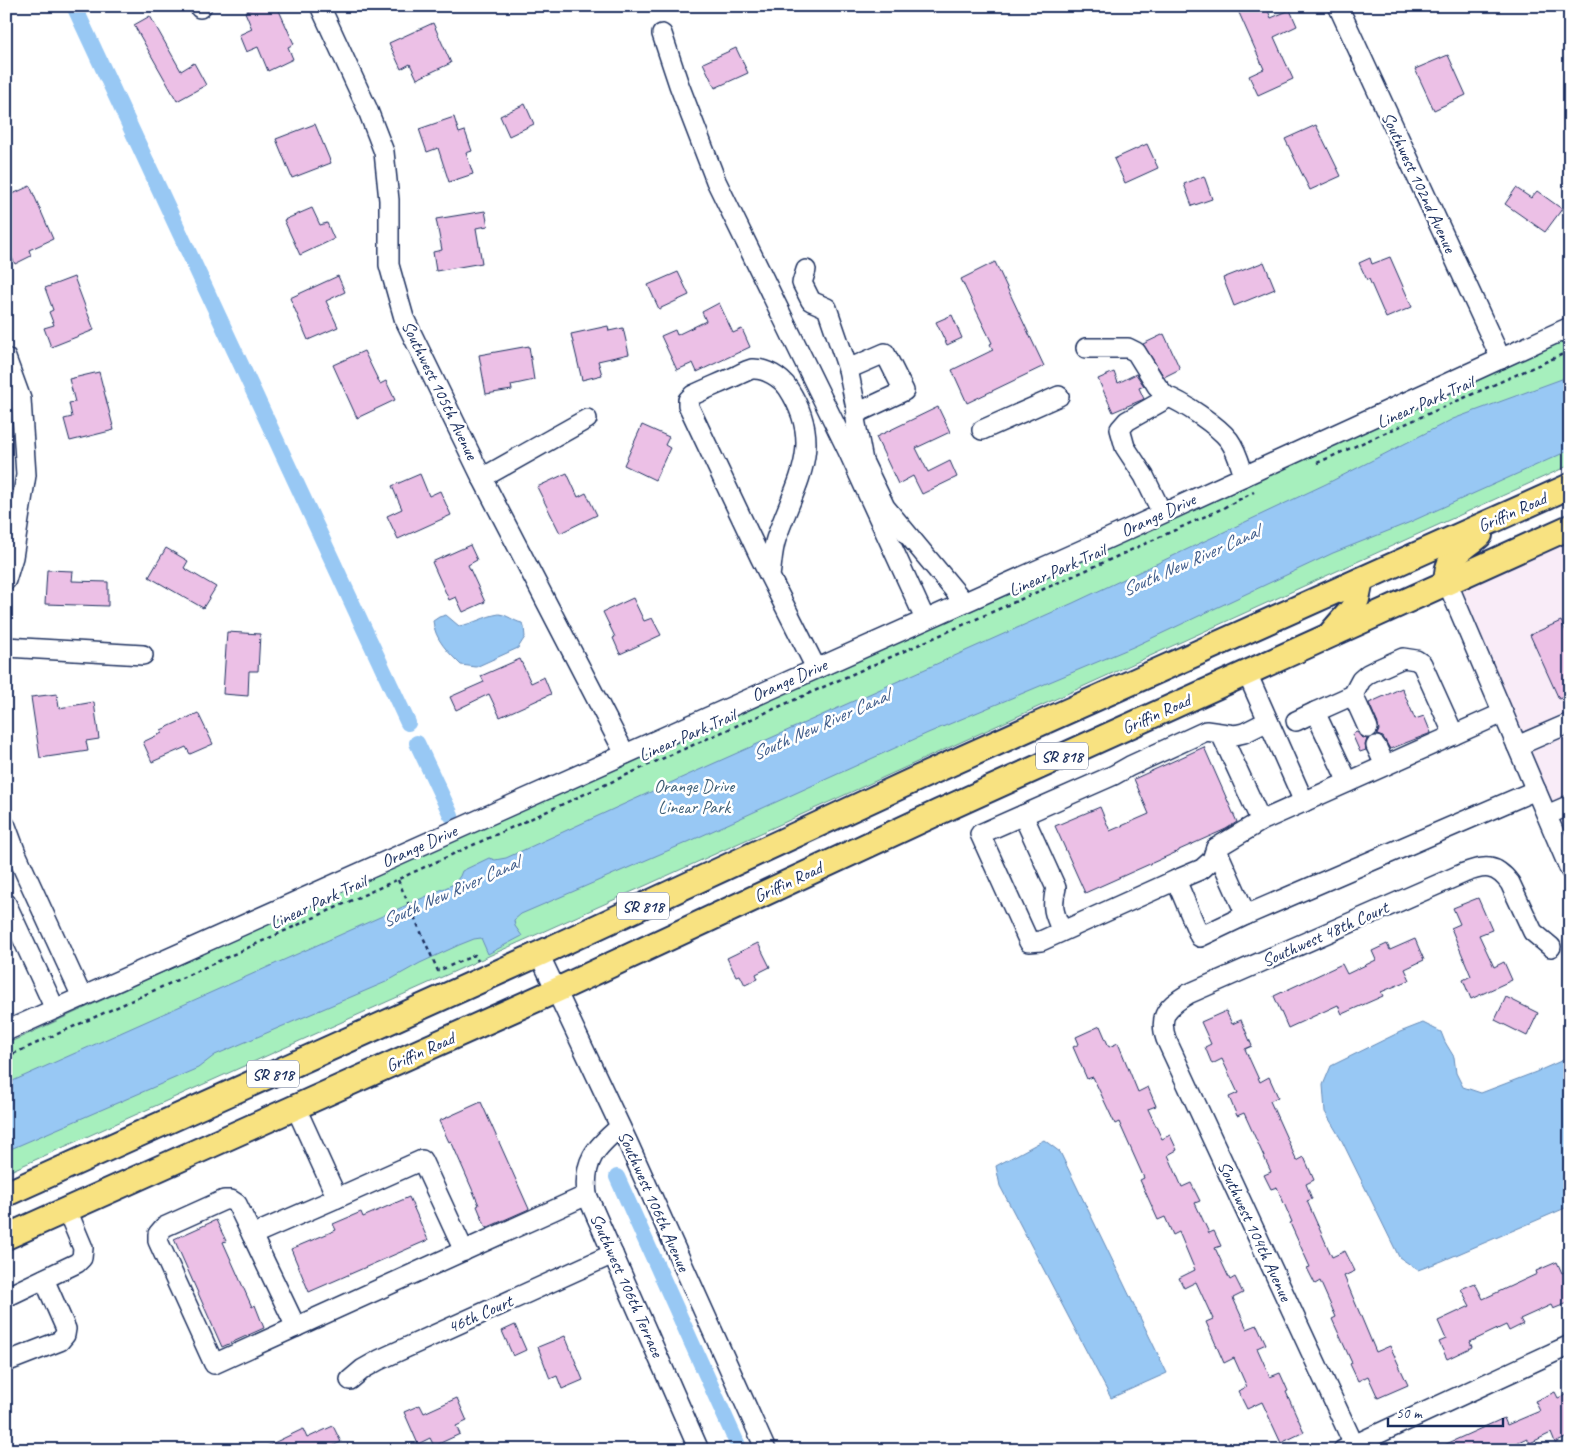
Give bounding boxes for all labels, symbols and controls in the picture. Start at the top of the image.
street label: Southwest 102nd Avenue [1377,108,1462,257]
street label: Southwest 105th Avenue [397,317,484,464]
street label: Linear Park Trail [1373,370,1480,433]
street label: Griffin Road [1474,486,1552,537]
street label: Orange Drive [1117,488,1200,542]
water label: South New River Canal [1118,517,1269,602]
street label: Linear Park Trail [1005,538,1112,601]
street label: Orange Drive [748,653,831,706]
water label: South New River Canal [748,681,899,766]
street label: Griffin Road [1118,688,1196,739]
street label: Linear Park Trail [635,703,742,766]
road number: SR 818 [1036,742,1088,769]
park label: Orange Drive Linear Park [654,775,735,818]
street label: Orange Drive [378,819,461,872]
water label: South New River Canal [378,848,529,933]
street label: Griffin Road [750,855,828,907]
street label: Linear Park Trail [266,869,372,934]
road number: SR 818 [617,892,669,919]
street label: Southwest 48th Court [1258,895,1393,972]
street label: Griffin Road [382,1026,460,1077]
road number: SR 818 [247,1060,299,1088]
street label: Southwest 106th Avenue [613,1127,695,1276]
street label: Southwest 104th Avenue [1213,1158,1297,1305]
street label: Southwest 106th Terrace [585,1210,669,1361]
street label: 46th Court [444,1289,518,1338]
scale bar [1388,1396,1504,1428]
text: 50 m [1396,1404,1423,1423]

